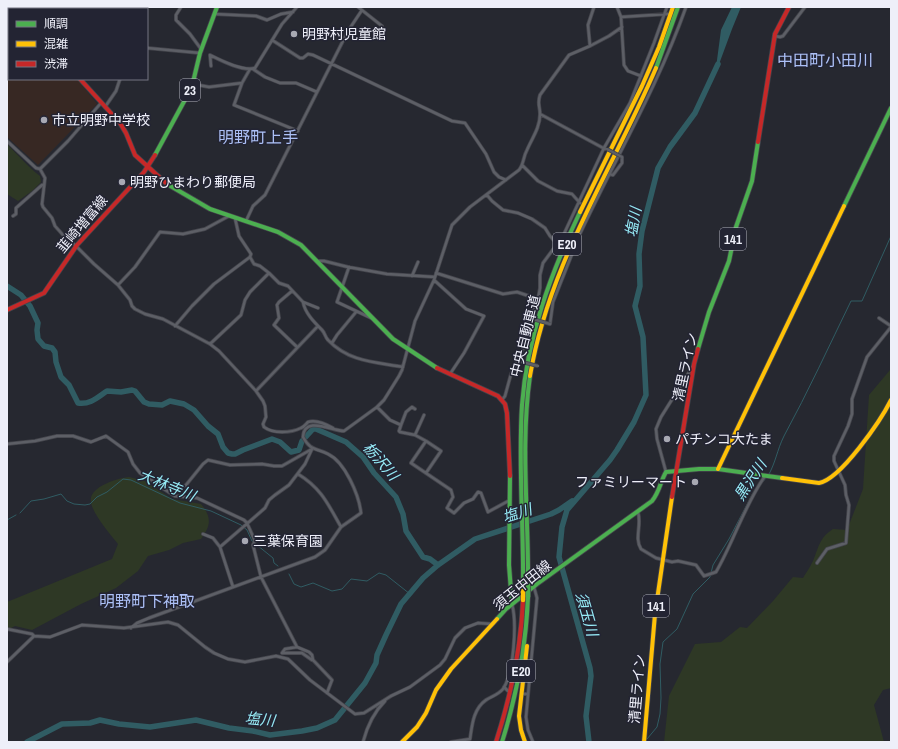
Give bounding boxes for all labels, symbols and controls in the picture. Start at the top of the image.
legend [8,8,148,80]
text: 順調 [44,16,68,32]
place label: 明野村児童館 [302,25,386,43]
marker: 明野村児童館 [289,29,299,39]
text: 混雑 [44,36,68,52]
district label: 中田町小田川 [777,49,873,71]
text: 渋滞 [44,56,68,72]
road number: 23 [180,79,200,101]
place label: 市立明野中学校 [52,111,150,129]
marker: 市立明野中学校 [39,115,49,125]
district label: 明野町上手 [218,126,298,148]
place label: 明野ひまわり郵便局 [130,173,256,191]
marker: 明野ひまわり郵便局 [117,177,127,187]
street label: 韮崎増富線 [53,191,111,257]
water label: 塩川 [620,203,646,239]
road number: 141 [720,228,746,250]
road number: E20 [553,233,581,255]
street label: 中央自動車道 [506,293,544,379]
street label: 清里ライン [669,331,701,403]
place label: パチンコ大たま [675,430,773,448]
marker: パチンコ大たま [662,434,672,444]
water label: 栃沢川 [358,437,405,486]
water label: 黒沢川 [729,454,772,505]
water label: 大林寺川 [135,464,201,507]
place label: ファミリーマート [575,473,687,491]
marker: ファミリーマート [690,477,700,487]
water label: 塩川 [499,498,536,528]
place label: 三葉保育園 [253,532,323,550]
marker: 三葉保育園 [240,536,250,546]
street label: 須玉中田線 [489,556,555,614]
water label: 須玉川 [571,589,604,640]
district label: 明野町下神取 [99,590,195,612]
road number: 141 [643,595,669,617]
street label: 清里ライン [625,653,649,725]
road number: E20 [507,660,535,682]
water label: 塩川 [244,707,278,731]

